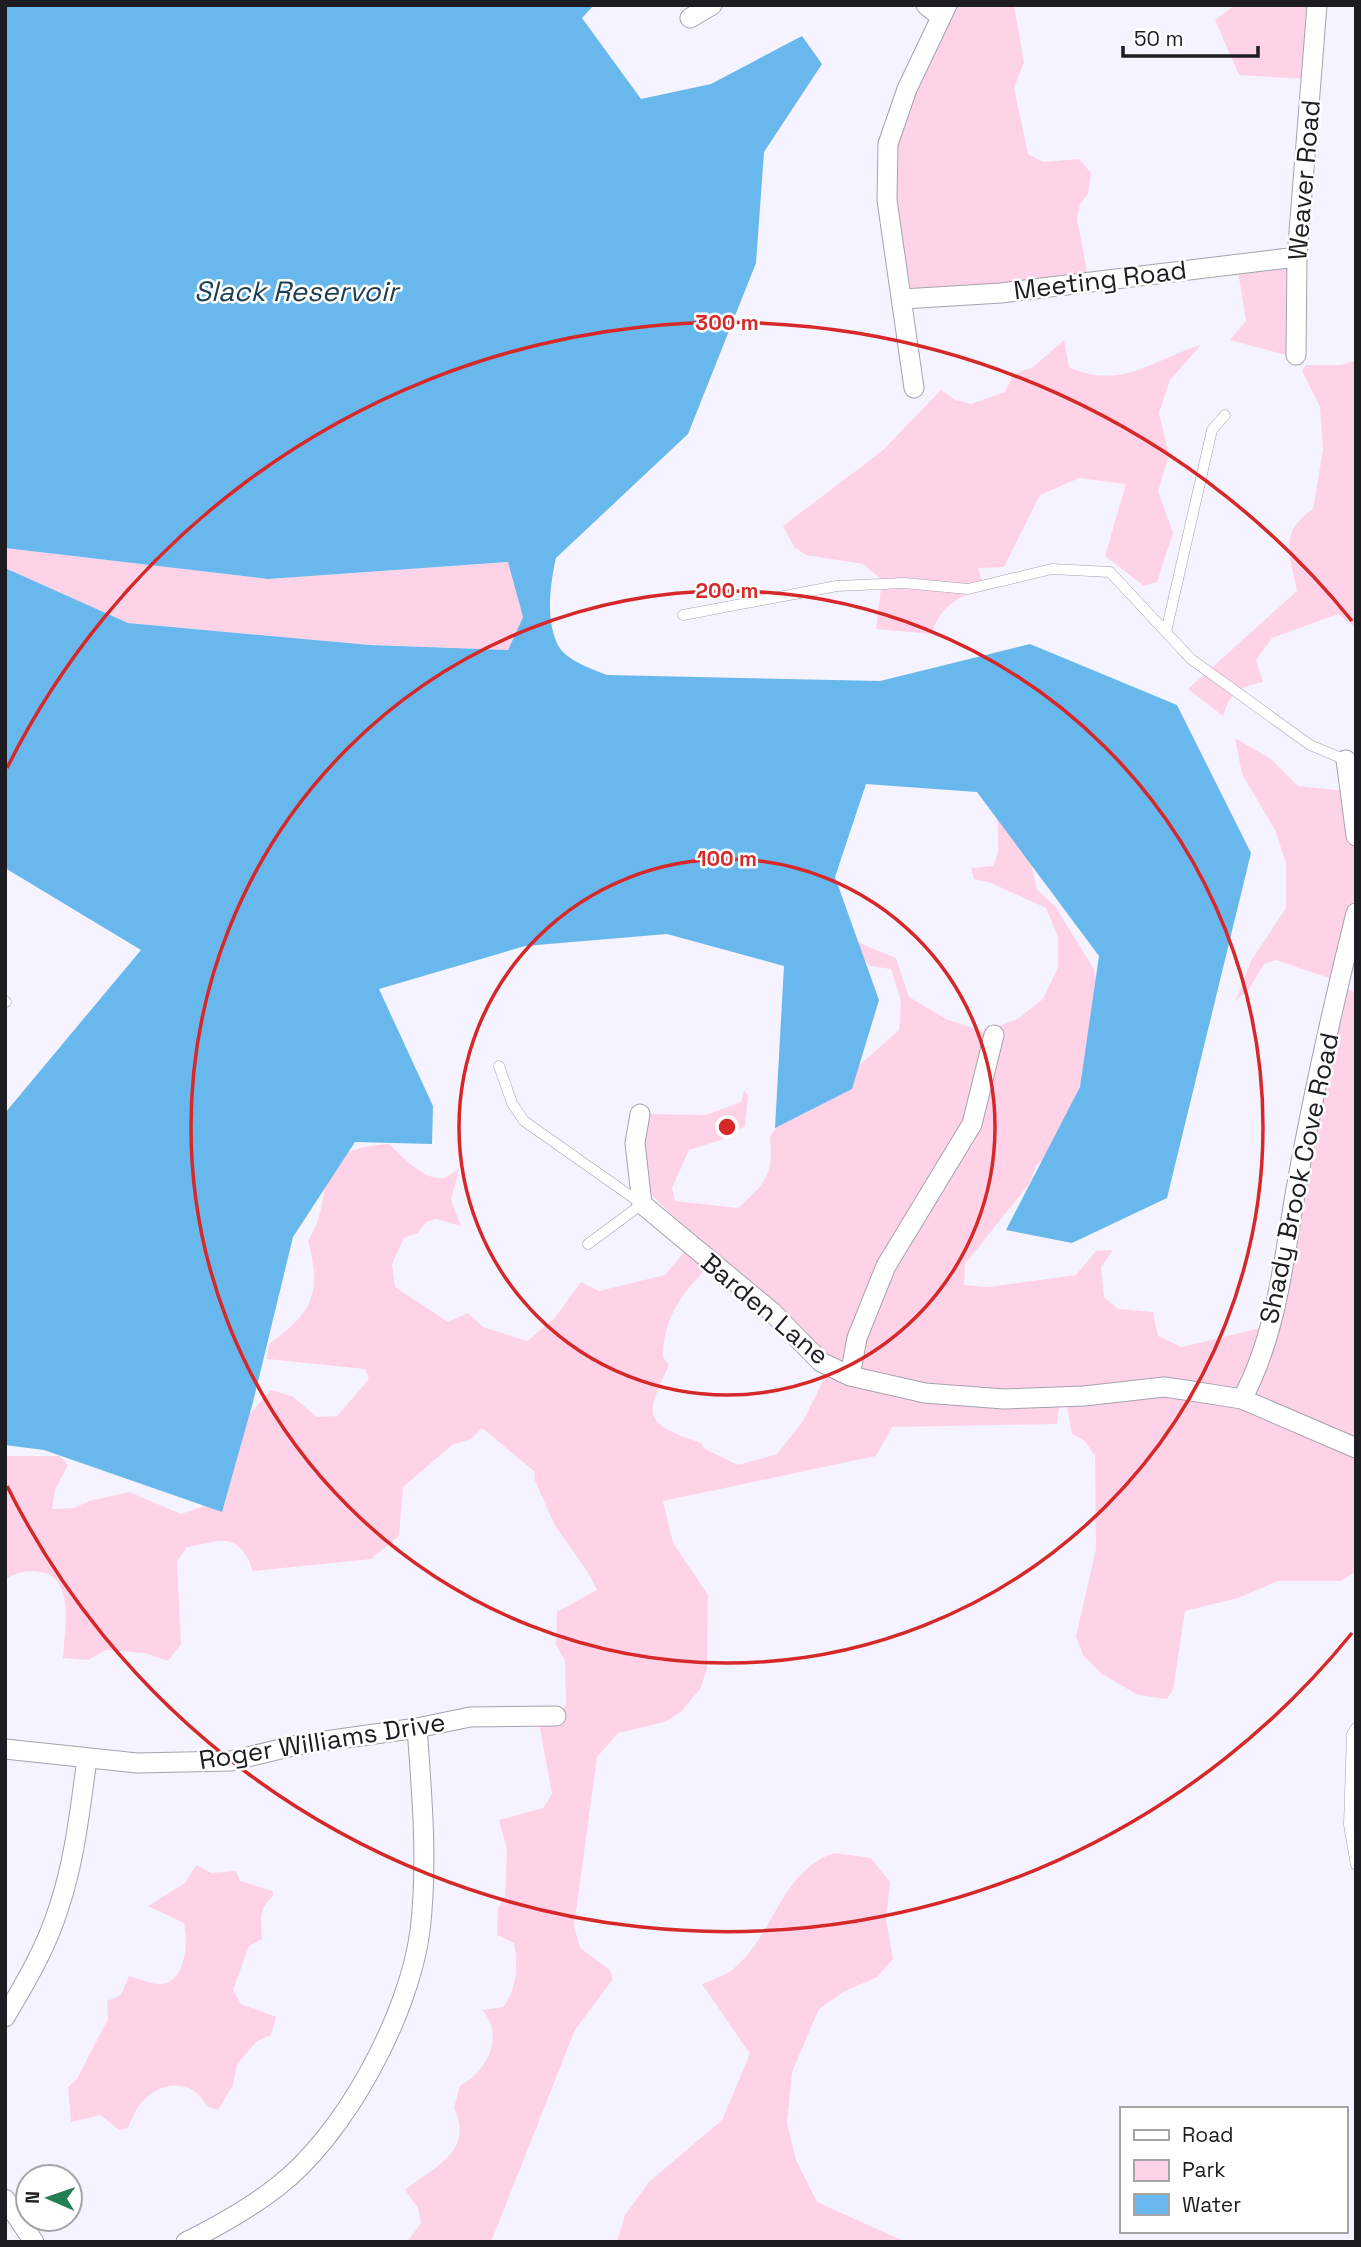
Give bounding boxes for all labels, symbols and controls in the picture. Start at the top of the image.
scale bar [1123,14,1258,58]
text: 50 m [1134,25,1184,52]
street label: Weaver Road [1280,98,1328,262]
street label: Meeting Road [1011,253,1189,307]
water label: Slack Reservoir [194,273,402,309]
text: 300 m [695,309,759,336]
text: 200 m [696,577,758,604]
text: 100 m [697,845,757,872]
street label: Shady Brook Cove Road [1252,1029,1346,1327]
centre of rings [715,1115,739,1139]
street label: Barden Lane [694,1246,836,1372]
street label: Roger Williams Drive [196,1705,448,1777]
legend [1120,2107,1347,2233]
text: Road [1182,2121,1234,2148]
text: Park [1182,2156,1226,2183]
north arrow [14,2163,84,2233]
text: N [20,2191,45,2204]
text: Water [1182,2191,1241,2218]

